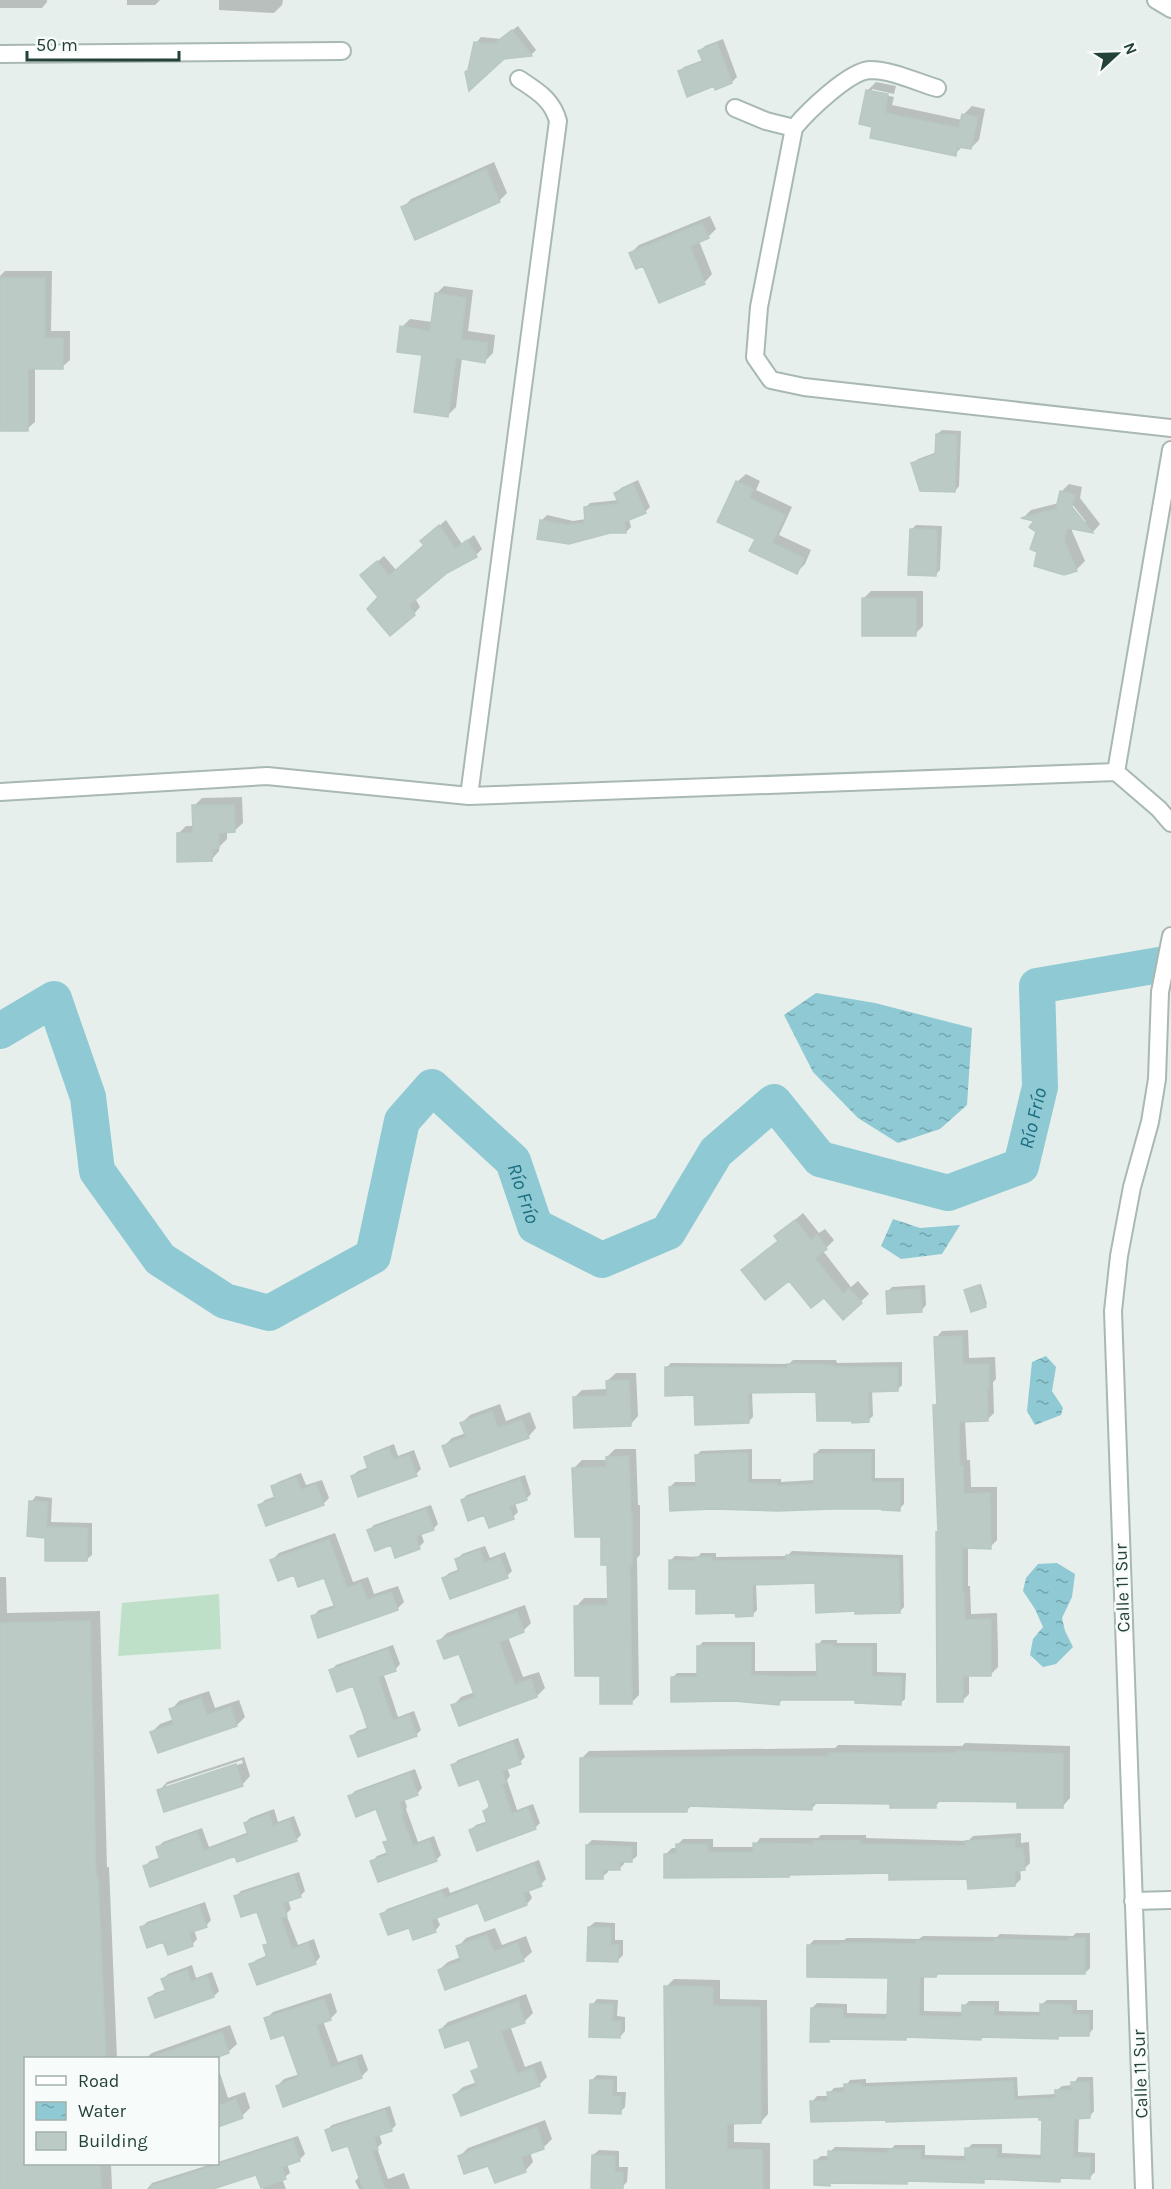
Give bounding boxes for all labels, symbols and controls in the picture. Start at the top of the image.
scale bar [27,24,178,62]
north arrow [1087,24,1147,84]
text: 50 m [36,34,78,56]
text: N [1119,40,1141,57]
water label: Río Frío [1014,1085,1051,1151]
water label: Río Frío [503,1160,545,1226]
street label: Calle 11 Sur [1109,1543,1135,1633]
street label: Calle 11 Sur [1127,2029,1153,2119]
legend [24,2057,219,2165]
text: Road [78,2070,119,2092]
text: Water [78,2100,126,2122]
text: Building [78,2130,148,2152]

